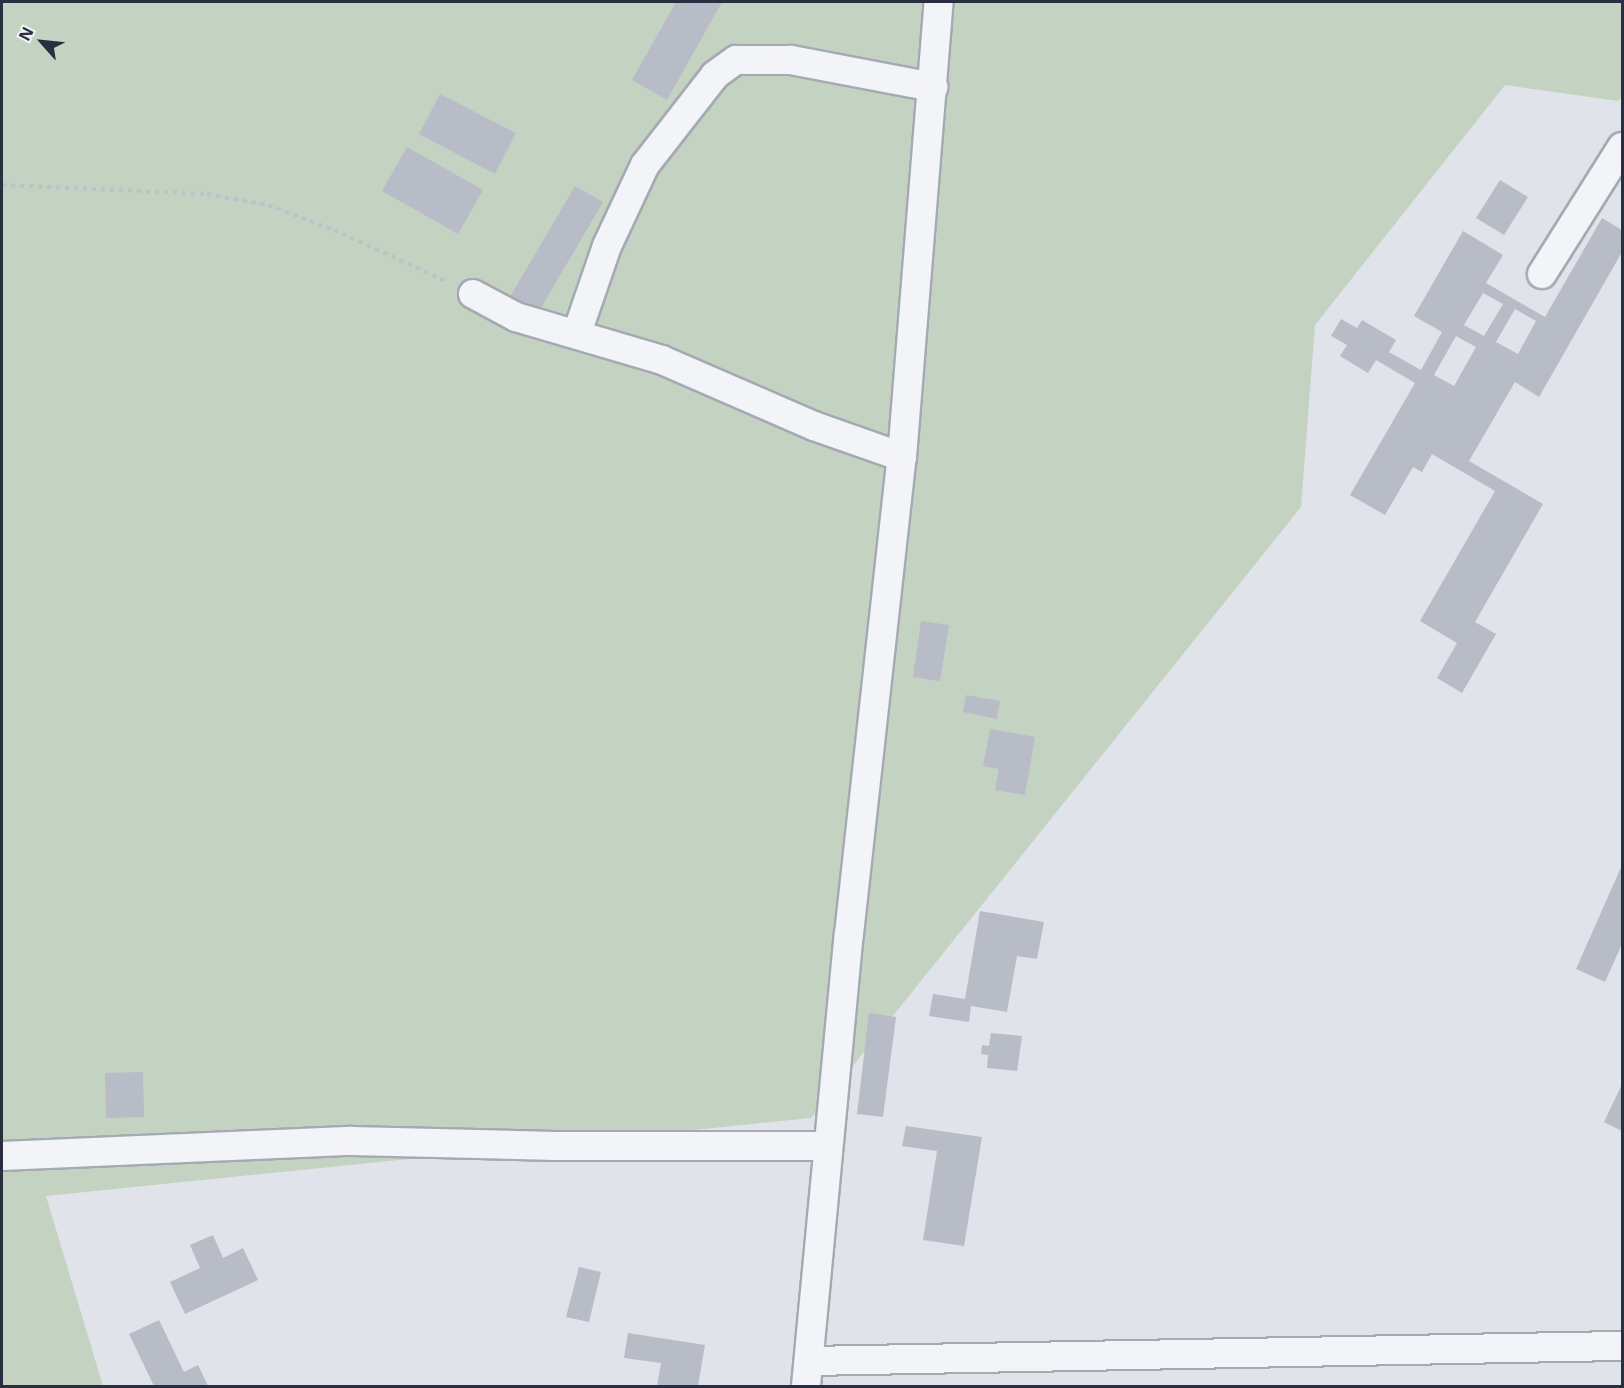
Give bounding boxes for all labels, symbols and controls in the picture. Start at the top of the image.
north arrow [12,12,72,72]
text: N [13,23,39,45]

